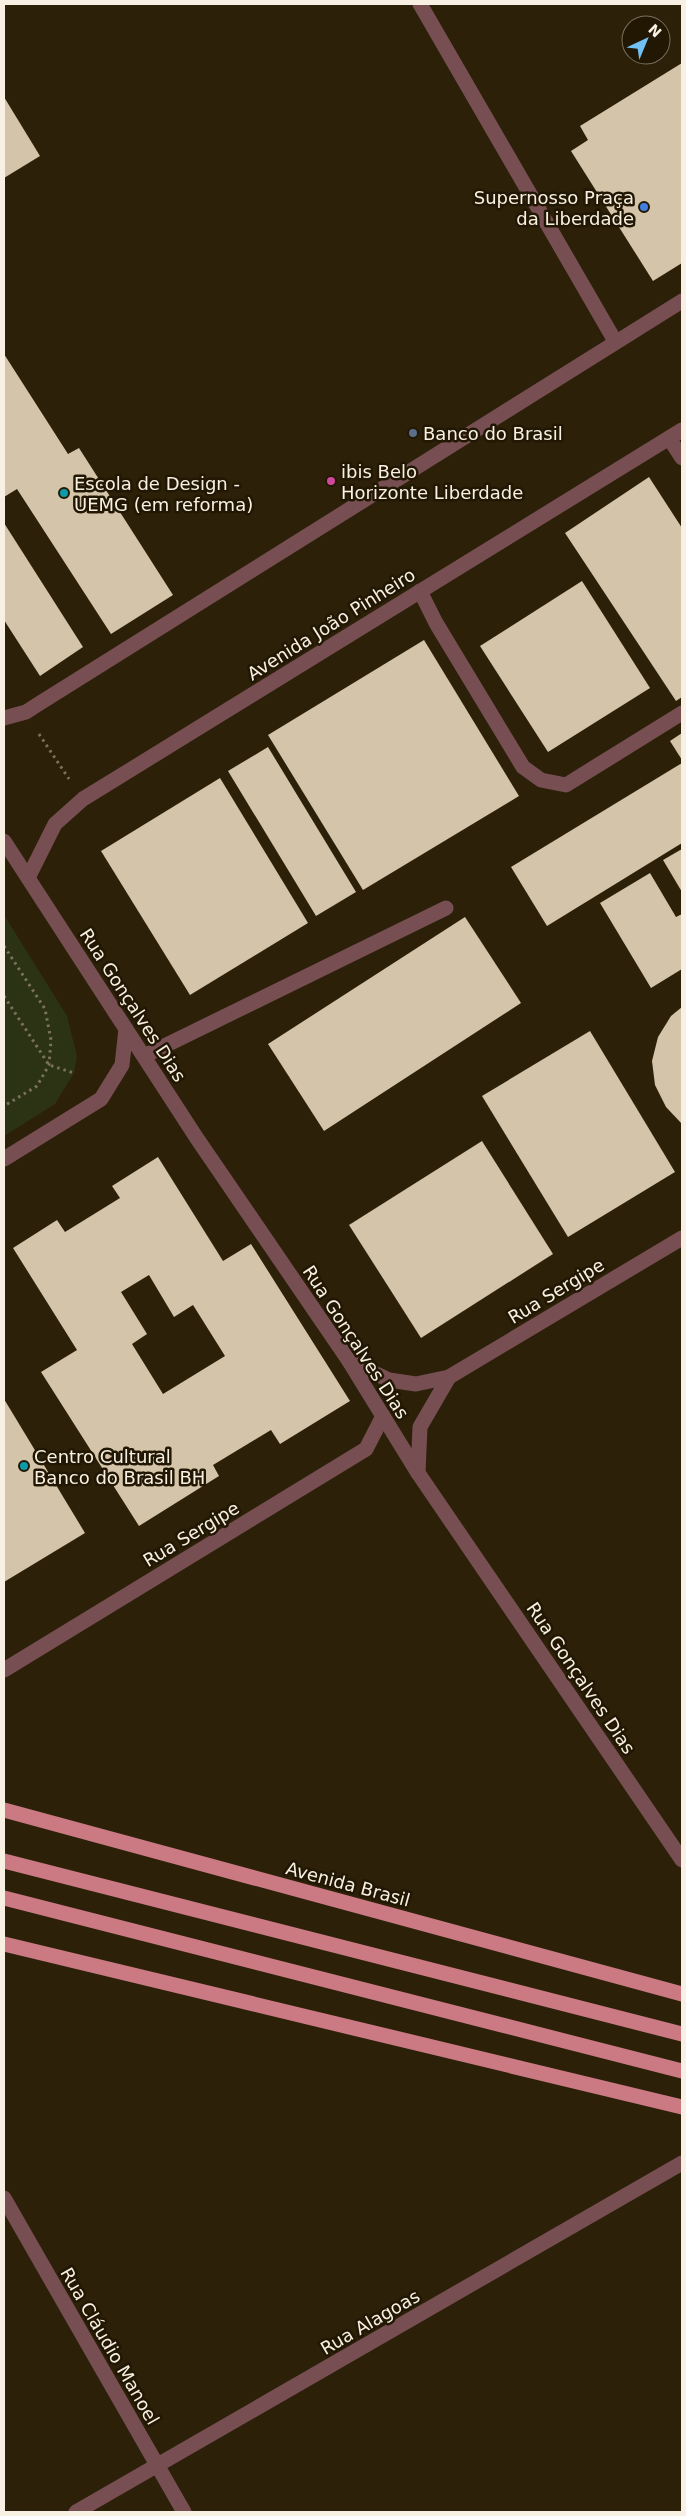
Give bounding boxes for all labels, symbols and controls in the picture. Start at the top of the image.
north arrow [621,15,671,65]
text: N [645,21,665,40]
place label: Supernosso Praça da Liberdade [474,187,634,229]
marker: Supernosso Praça da Liberdade [638,201,650,213]
place label: Banco do Brasil [423,423,563,444]
marker: Banco do Brasil [407,427,419,439]
place label: ibis Belo Horizonte Liberdade [341,461,523,503]
place label: Escola de Design - UEMG (em reforma) [74,473,253,515]
marker: ibis Belo Horizonte Liberdade [325,475,337,487]
marker: Escola de Design - UEMG (em reforma) [58,487,70,499]
street label: Avenida João Pinheiro [243,564,419,684]
street label: Rua Gonçalves Dias [76,925,190,1085]
street label: Rua Sergipe [504,1254,608,1328]
street label: Rua Gonçalves Dias [299,1262,413,1422]
place label: Centro Cultural Banco do Brasil BH [34,1446,205,1488]
marker: Centro Cultural Banco do Brasil BH [18,1460,30,1472]
street label: Rua Sergipe [139,1497,243,1571]
street label: Rua Gonçalves Dias [522,1598,640,1758]
street label: Avenida Brasil [284,1857,412,1911]
street label: Rua Cláudio Manoel [56,2264,164,2428]
street label: Rua Alagoas [317,2285,423,2359]

